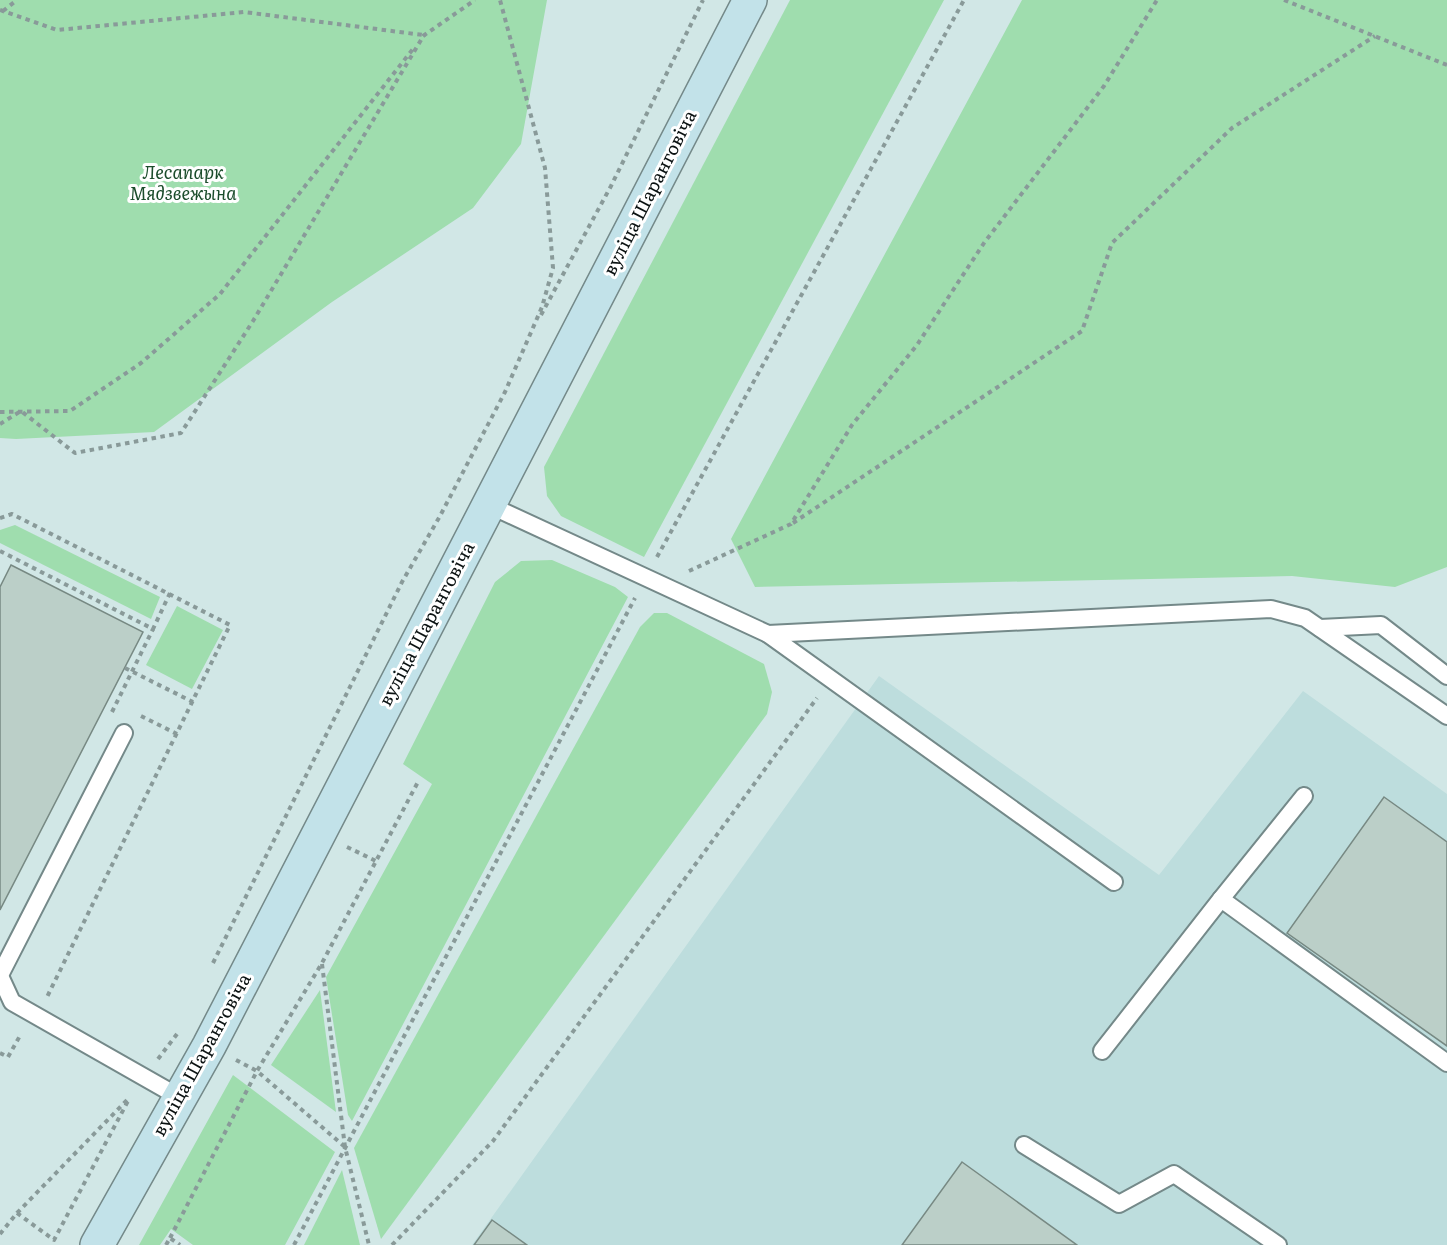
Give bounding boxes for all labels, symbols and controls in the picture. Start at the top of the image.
street label: вуліца Шаранговіча [595,105,702,280]
park label: Лесапарк Мядзвежына [129,158,237,206]
street label: вуліца Шаранговіча [371,536,481,710]
street label: вуліца Шаранговіча [145,968,257,1141]

